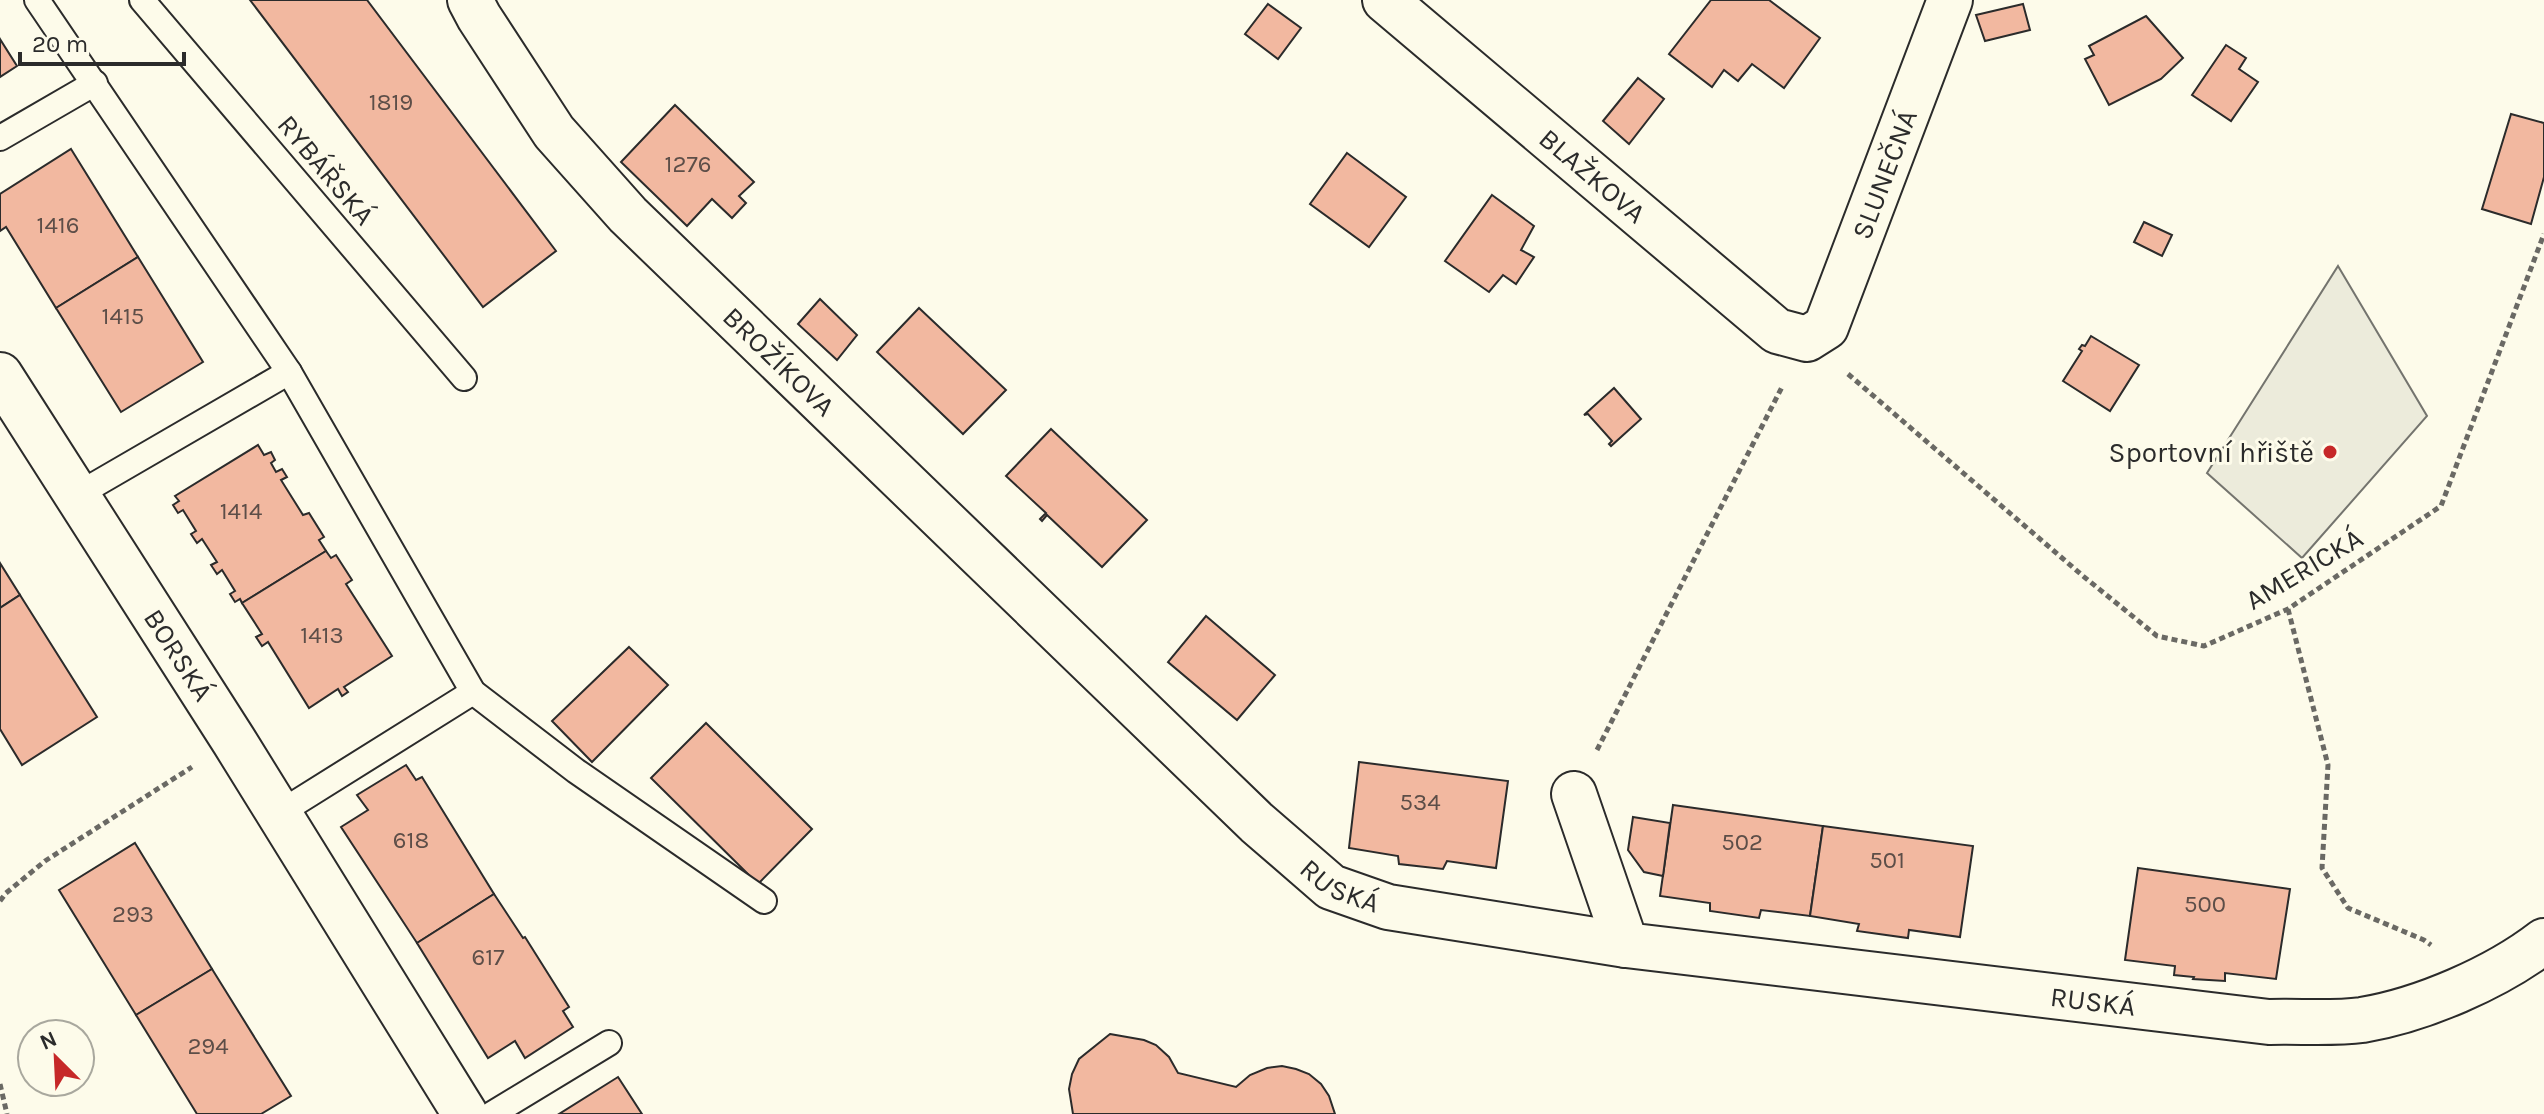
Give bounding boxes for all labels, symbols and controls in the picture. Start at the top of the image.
scale bar [20,16,184,66]
text: 20 m [32,30,88,58]
house number: 1819 [369,88,413,116]
street label: SLUNEČNÁ [1844,105,1923,243]
street label: RYBÁŘSKÁ [271,108,382,232]
street label: BLAŽKOVA [1533,121,1653,230]
house number: 1276 [665,150,711,178]
house number: 1416 [36,211,80,239]
street label: BROŽÍKOVA [716,300,842,423]
house number: 1415 [102,302,144,330]
place label: Sportovní hřiště [2109,436,2314,469]
marker: Sportovní hřiště [2321,443,2339,461]
house number: 1414 [220,497,262,525]
street label: AMERICKÁ [2239,520,2369,617]
street label: BORSKÁ [137,603,221,707]
house number: 1413 [300,621,344,649]
house number: 534 [1399,788,1441,816]
house number: 618 [393,826,429,854]
house number: 502 [1721,828,1763,856]
house number: 501 [1869,846,1905,874]
street label: RUSKÁ [1294,852,1384,919]
house number: 500 [2184,890,2226,918]
house number: 293 [112,900,154,928]
house number: 617 [472,943,504,971]
street label: RUSKÁ [2049,979,2137,1022]
north arrow [16,1018,96,1098]
text: N [36,1026,61,1056]
house number: 294 [187,1032,229,1060]

